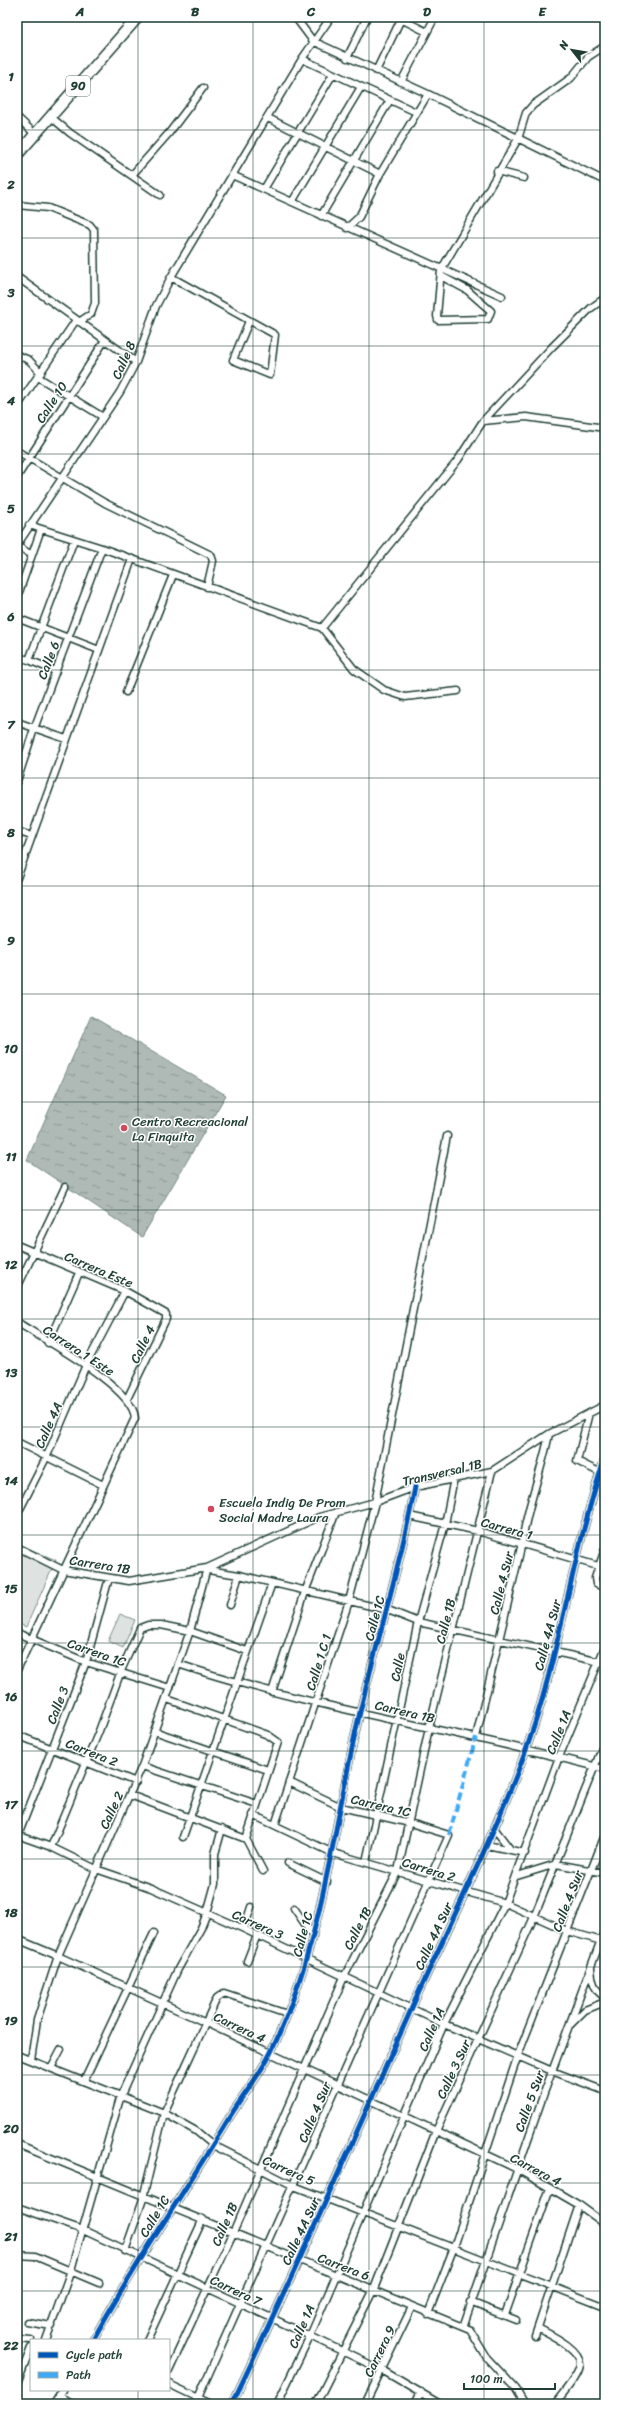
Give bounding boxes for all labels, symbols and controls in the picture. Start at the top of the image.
text: A [75,0,84,23]
text: B [191,0,200,23]
text: C [306,0,316,23]
text: D [423,0,431,23]
text: E [538,0,547,23]
north arrow [552,30,592,70]
text: N [553,37,574,54]
text: 1 [8,65,14,88]
road number: 90 [66,76,90,96]
text: 2 [6,173,15,196]
text: 3 [6,281,15,304]
street label: Calle 8 [105,337,142,383]
street label: Calle 10 [29,377,74,428]
text: 4 [6,389,16,412]
text: 5 [7,497,15,520]
text: 6 [6,605,15,628]
street label: Calle 6 [31,638,66,683]
text: 7 [7,713,16,736]
text: 8 [6,821,15,844]
text: 9 [7,929,15,952]
text: 10 [4,1037,18,1060]
place label: Centro Recreacional La Finquita [132,1110,248,1148]
marker: Centro Recreacional La Finquita [119,1123,129,1133]
text: 11 [5,1145,17,1168]
street label: Carrera Este [61,1245,137,1294]
text: 12 [4,1253,18,1276]
street label: Carrera 1 Este [38,1319,120,1382]
street label: Calle 4 [123,1321,162,1367]
text: 13 [5,1361,18,1384]
street label: Calle 4A [28,1398,69,1452]
street label: Transversal 1B [400,1452,484,1493]
text: 14 [4,1469,19,1492]
place label: Escuela Indig De Prom Social Madre Laura [219,1491,346,1529]
marker: Escuela Indig De Prom Social Madre Laura [206,1504,216,1514]
street label: Carrera 1 [478,1511,536,1547]
street label: Carrera 1B [68,1548,132,1581]
street label: Calle 4 Sur [483,1549,521,1617]
text: 15 [4,1577,18,1600]
street label: Calle 1C [357,1593,392,1643]
street label: Calle 1B [429,1596,462,1646]
street label: Calle 4A Sur [527,1596,568,1673]
street label: Calle 1 C 1 [299,1631,338,1693]
street label: Carrera 1C [64,1632,129,1673]
street label: Calle [383,1650,412,1684]
street label: Calle 3 [40,1683,75,1728]
text: 16 [5,1685,18,1708]
street label: Carrera 1B [373,1693,437,1730]
street label: Calle 1A [539,1706,578,1758]
street label: Carrera 2 [62,1732,122,1774]
street label: Calle 2 [93,1787,130,1833]
street label: Carrera 1C [349,1787,413,1824]
text: 17 [4,1793,19,1816]
street label: Carrera 2 [399,1850,459,1889]
street label: Calle 4 Sur [545,1867,590,1935]
street label: Calle 4A Sur [408,1898,460,1974]
text: 18 [4,1901,18,1924]
street label: Carrera 3 [228,1903,287,1946]
street label: Calle 1B [337,1903,378,1954]
street label: Calle 1C [285,1909,320,1959]
street label: Calle 1A [412,2003,451,2055]
street label: Carrera 4 [210,2005,270,2050]
text: 19 [4,2009,18,2032]
street label: Calle 3 Sur [430,2035,477,2103]
street label: Calle 5 Sur [508,2067,551,2135]
street label: Calle 4 Sur [291,2078,338,2146]
text: 20 [2,2117,19,2140]
street label: Carrera 4 [506,2146,566,2193]
street label: Carrera 5 [259,2149,319,2192]
street label: Calle 1C [133,2191,176,2242]
street label: Calle 4A Sur [275,2193,327,2269]
street label: Calle 1B [205,2199,244,2250]
text: 21 [3,2225,18,2248]
street label: Carrera 6 [314,2246,373,2287]
street label: Carrera 7 [206,2268,267,2313]
street label: Calle 1A [282,2300,321,2352]
street label: Carrera 9 [357,2321,402,2381]
text: 22 [2,2334,19,2357]
legend [30,2339,170,2391]
text: Cycle path [66,2344,122,2366]
text: Path [66,2364,91,2386]
scale bar [464,2365,555,2391]
text: 100 m [470,2368,503,2390]

